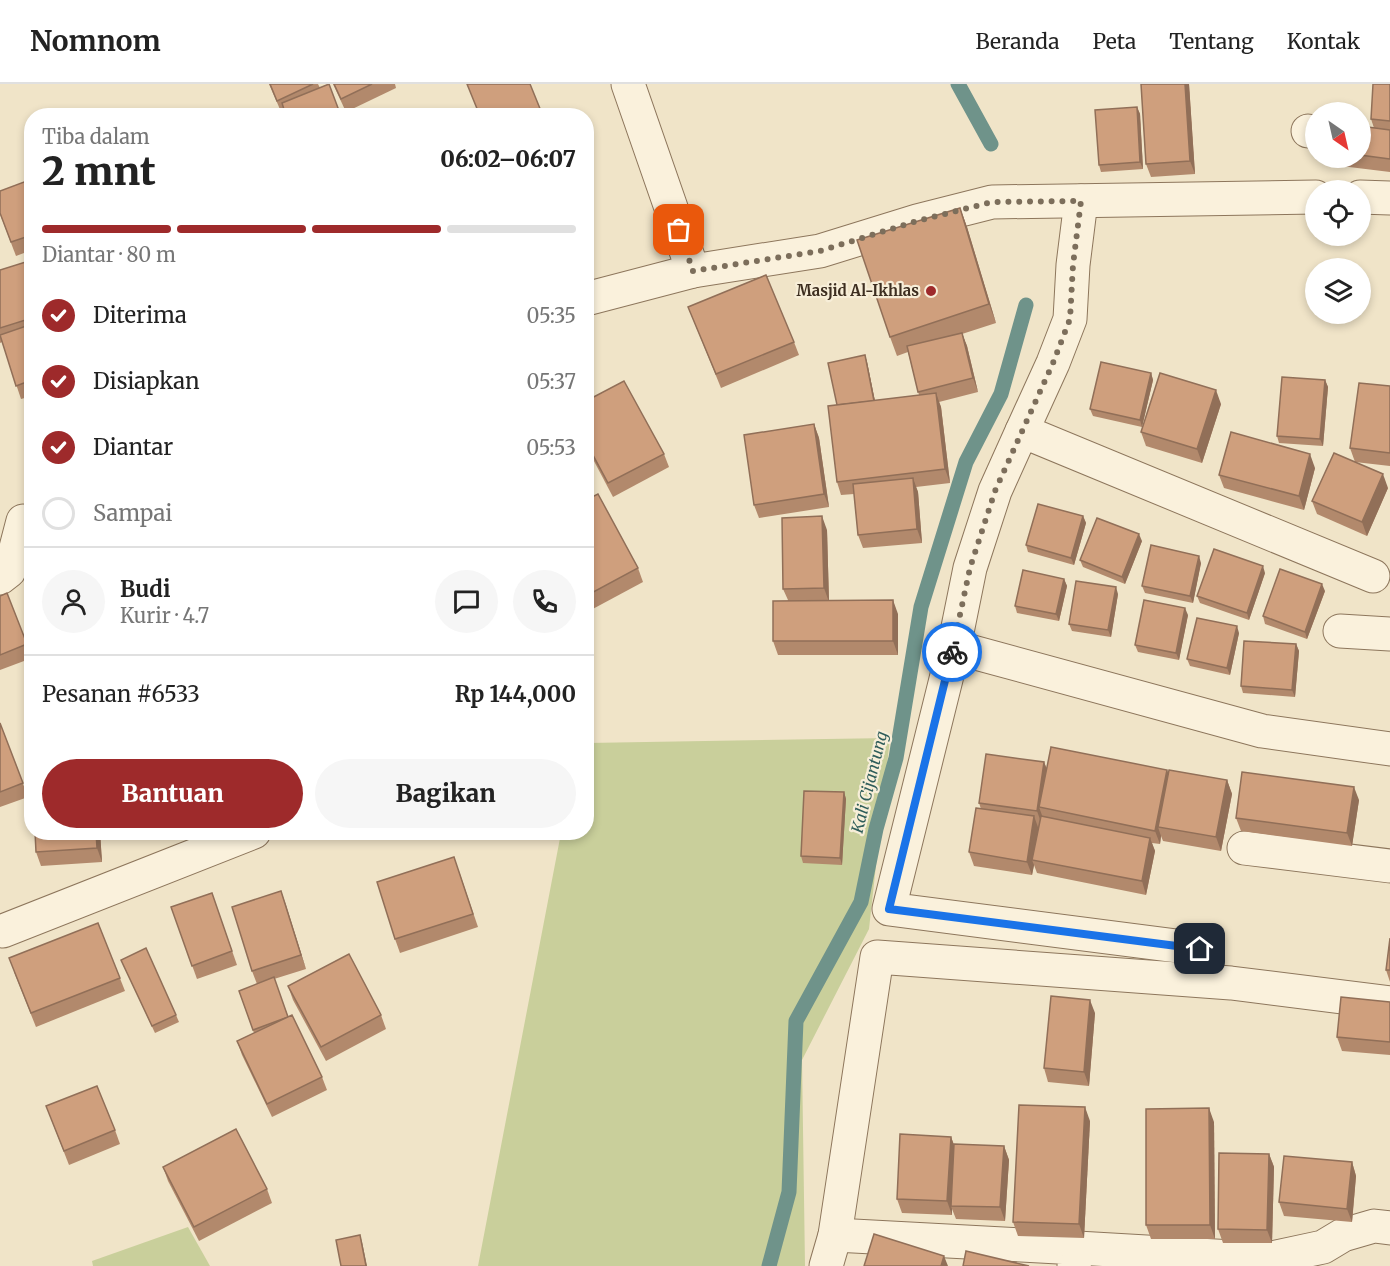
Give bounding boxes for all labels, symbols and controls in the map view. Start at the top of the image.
text: Nomnom [30,23,161,59]
text: Beranda [975,28,1059,55]
text: Peta [1092,28,1136,55]
text: Tentang [1169,28,1254,55]
text: Kontak [1287,28,1360,55]
north arrow [1305,102,1371,168]
map controls [1305,102,1371,324]
text: Tiba dalam [42,124,150,149]
text: 06:02–06:07 [440,145,576,173]
text: 2 mnt [42,147,156,196]
button: locate [1305,180,1371,246]
pin [653,204,704,255]
icon: bag [662,213,695,246]
text: Diantar · 80 m [42,242,176,267]
button: layers [1305,258,1371,324]
place label: Masjid Al-Ikhlas [797,281,919,300]
marker: Masjid Al-Ikhlas [924,284,938,298]
icon: check [42,299,75,332]
text: Diterima [93,301,187,329]
text: 05:35 [527,303,576,328]
icon: check [42,365,75,398]
text: Disiapkan [93,367,199,395]
text: 05:37 [526,369,576,394]
icon: check [42,431,75,464]
text: Diantar [93,433,173,461]
text: 05:53 [526,435,576,460]
text: Sampai [93,499,172,527]
button: person [42,570,105,633]
button: chat [435,570,498,633]
button: phone [513,570,576,633]
text: Budi [120,575,170,603]
text: Kurir · 4.7 [120,603,209,628]
courier [922,622,982,682]
icon: bike [936,636,969,669]
text: Pesanan #6533 [42,680,200,708]
text: Rp 144,000 [455,680,576,708]
water label: Kali Cijantung [846,729,891,836]
button: Bantuan [42,759,303,828]
button: Bagikan [315,759,576,828]
pin [1174,923,1225,974]
icon: home [1183,932,1216,965]

